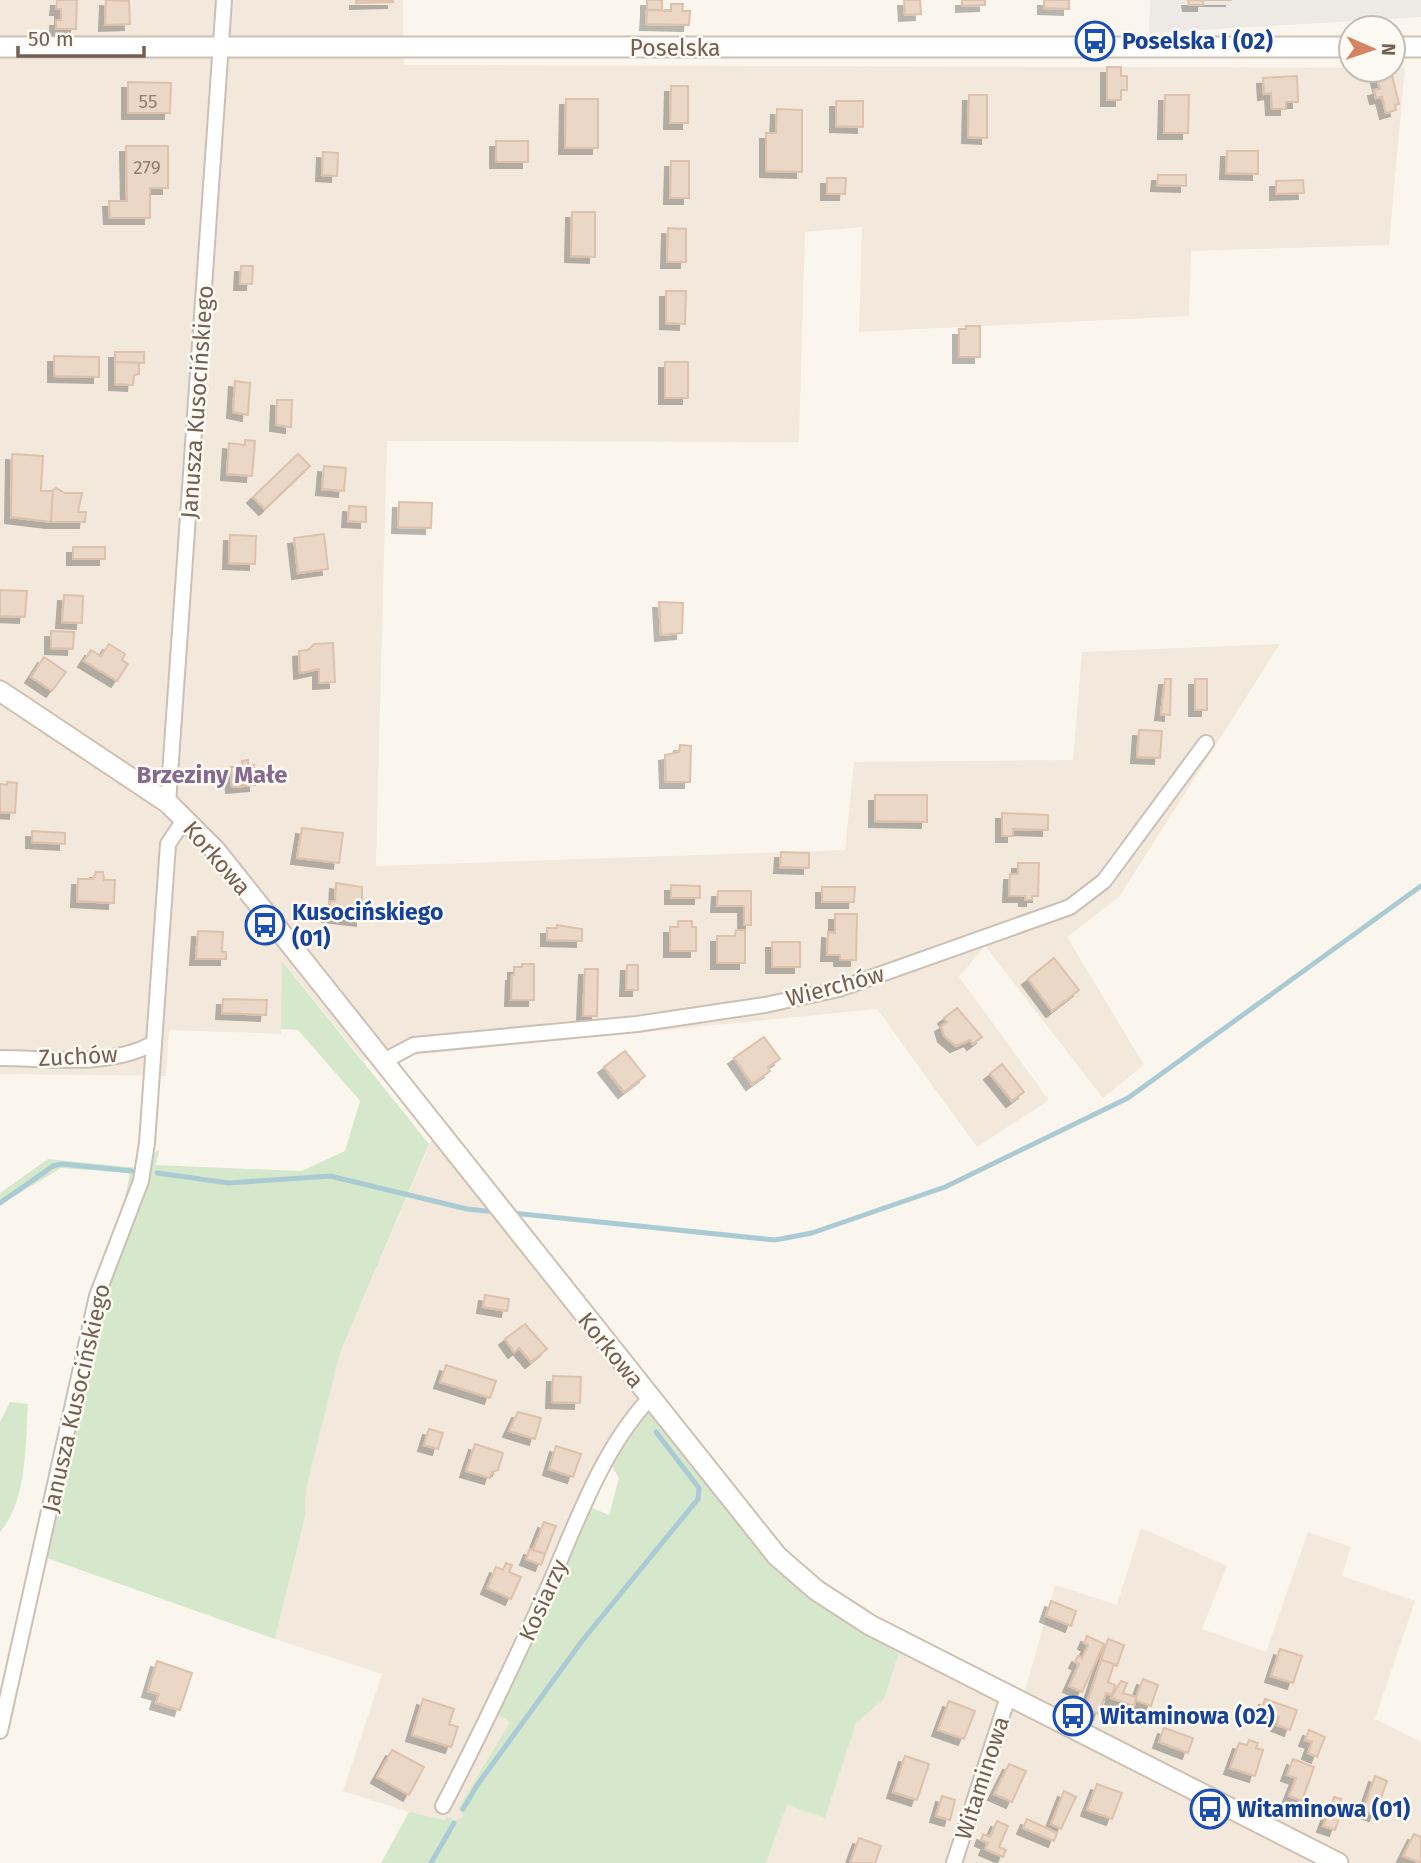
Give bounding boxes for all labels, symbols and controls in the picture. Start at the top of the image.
scale bar [18,14,144,58]
north arrow [1337,14,1407,84]
bus stop icon: Poselska I (02) [1074,20,1116,62]
text: 50 m [28,26,74,52]
place label: Poselska I (02) [1122,27,1273,55]
street label: Poselska [630,34,720,62]
text: N [1377,43,1400,56]
house number: 55 [139,90,157,113]
house number: 279 [133,156,161,179]
street label: Janusza Kusocińskiego [175,284,219,520]
district label: Brzeziny Małe [137,761,287,789]
street label: Korkowa [177,815,257,901]
place label: Kusocińskiego (01) [292,898,443,952]
bus stop icon: Kusocińskiego (01) [244,904,286,946]
street label: Wierchów [783,959,888,1013]
street label: Zuchów [38,1040,119,1072]
street label: Janusza Kusocińskiego [36,1281,116,1515]
street label: Korkowa [572,1307,650,1393]
street label: Kosiarzy [513,1554,574,1645]
bus stop icon: Witaminowa (02) [1052,1695,1094,1737]
place label: Witaminowa (02) [1100,1702,1275,1730]
street label: Witaminowa [949,1713,1015,1843]
bus stop icon: Witaminowa (01) [1189,1788,1231,1830]
place label: Witaminowa (01) [1237,1795,1411,1823]

